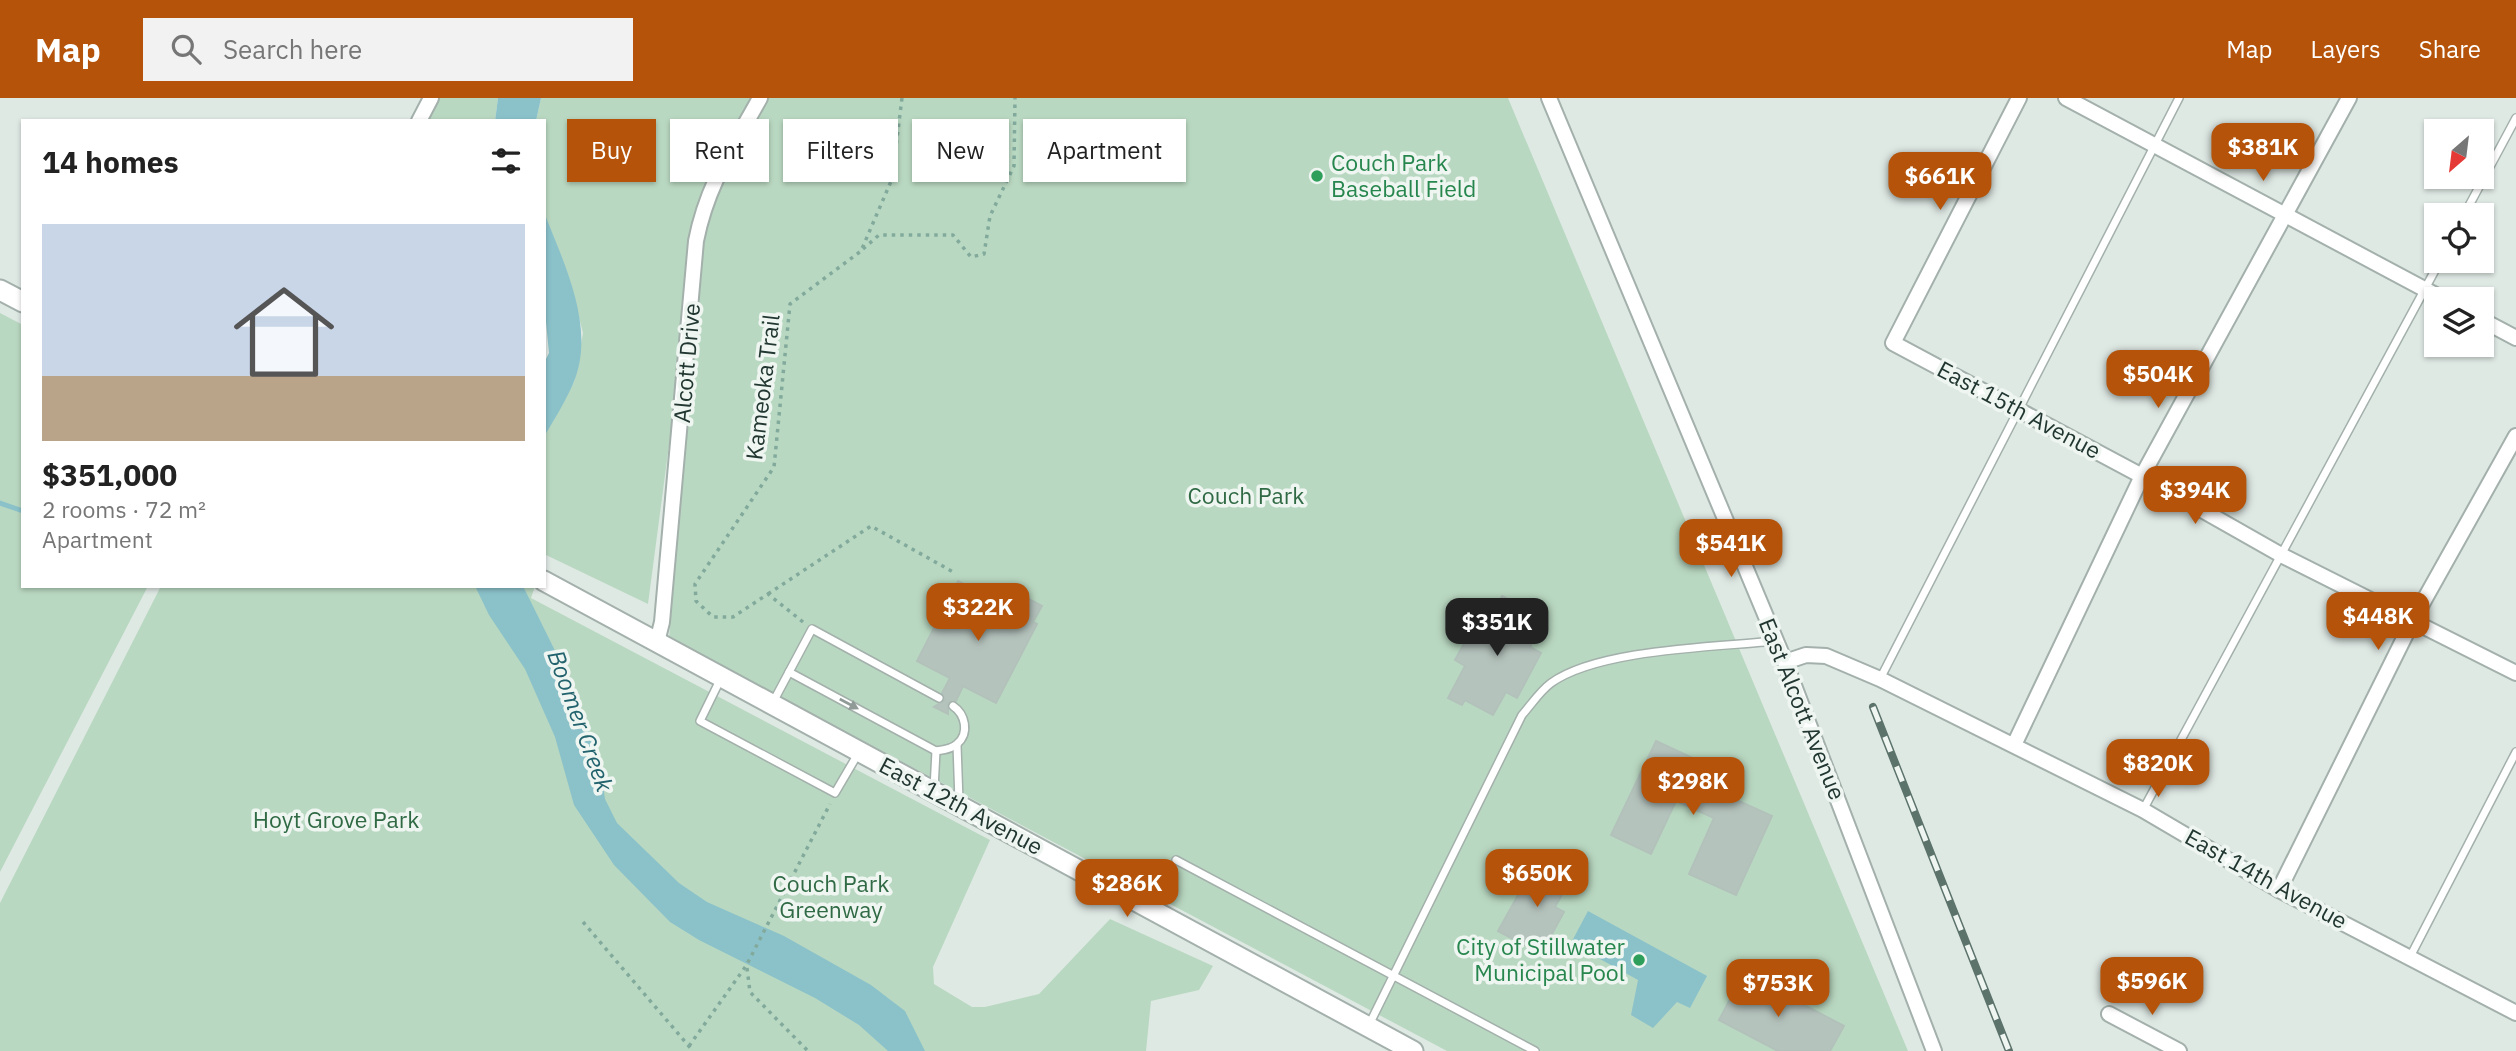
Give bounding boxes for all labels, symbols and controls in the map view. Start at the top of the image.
search box [143,18,633,81]
text: Map [35,28,101,71]
icon: search [167,30,205,68]
text: Search here [223,32,362,66]
text: Map [2226,33,2273,65]
text: Layers [2311,33,2381,65]
text: Share [2419,33,2481,65]
chip: Buy [567,119,656,182]
chip: Rent [670,119,769,182]
chip: Filters [783,119,898,182]
chip: New [912,119,1009,182]
chip: Apartment [1023,119,1186,182]
north arrow [2424,119,2494,189]
map controls [2424,119,2494,357]
pin: $381K [2214,123,2312,183]
text: $381K [2227,131,2299,161]
text: 14 homes [42,142,179,181]
icon: filters [487,142,525,180]
place label: Couch Park Baseball Field [1331,147,1476,203]
pin: $661K [1891,152,1989,212]
text: $661K [1904,160,1976,190]
marker: Couch Park Baseball Field [1309,168,1325,184]
button: locate [2424,203,2494,273]
icon: home [221,269,347,395]
button: layers [2424,287,2494,357]
street label: Alcott Drive [666,302,706,424]
street label: Kameoka Trail [738,312,786,461]
pin: $504K [2109,350,2207,410]
street label: East 15th Avenue [1932,353,2107,465]
text: $504K [2122,358,2194,388]
text: $351,000 [42,455,177,494]
pin: $394K [2146,466,2244,526]
text: $394K [2159,474,2231,504]
park label: Couch Park [1188,480,1304,510]
text: 2 rooms · 72 m² [42,494,206,524]
pin: $541K [1682,519,1780,579]
text: Apartment [42,524,153,554]
text: $541K [1695,527,1767,557]
pin: $322K [929,584,1027,643]
text: $322K [942,591,1014,621]
pin: $448K [2329,592,2427,652]
pin: $351K [1448,598,1546,658]
text: $448K [2342,600,2414,630]
text: $351K [1461,606,1533,636]
street label: East Alcott Avenue [1753,613,1853,804]
water label: Boomer Creek [541,645,622,796]
one-way arrow [839,698,858,710]
pin: $820K [2109,740,2207,799]
text: $820K [2122,747,2194,777]
street label: East 12th Avenue [874,749,1049,861]
pin: $298K [1644,758,1742,817]
text: $298K [1657,765,1729,795]
park label: Hoyt Grove Park [253,804,419,834]
street label: East 14th Avenue [2180,821,2353,935]
pin: $650K [1488,850,1586,909]
text: $650K [1501,857,1573,887]
pin: $286K [1078,860,1176,919]
text: $286K [1091,867,1163,897]
park label: Couch Park Greenway [773,868,889,924]
place label: City of Stillwater Municipal Pool [1456,931,1626,987]
marker: City of Stillwater Municipal Pool [1631,952,1647,968]
pin: $596K [2103,958,2201,1017]
pin: $753K [1729,960,1827,1019]
text: $596K [2116,965,2188,995]
text: $753K [1742,967,1814,997]

